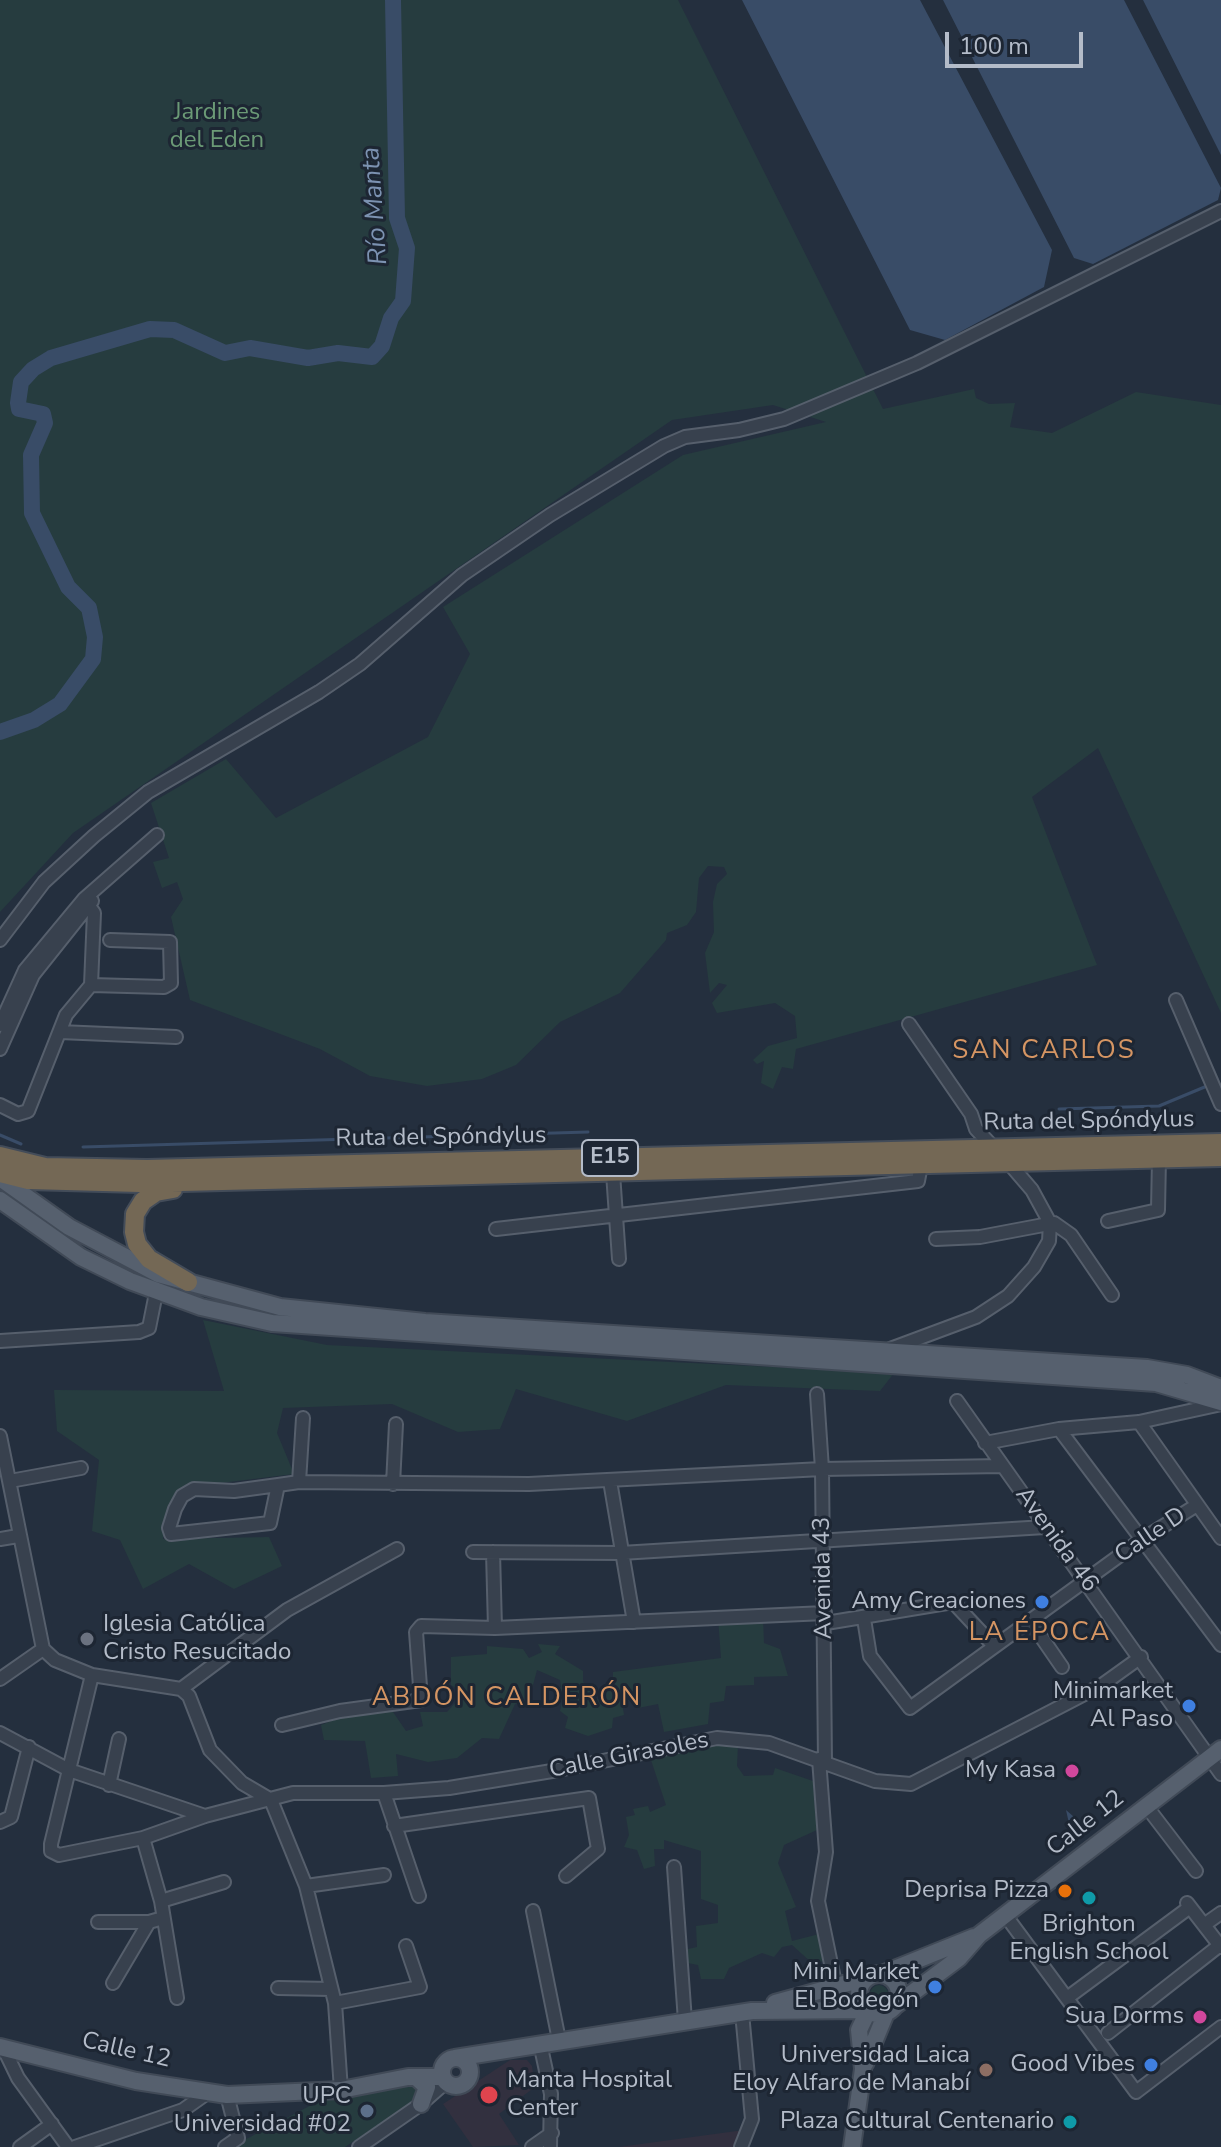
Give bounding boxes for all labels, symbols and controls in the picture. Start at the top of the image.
scale bar [949,16,1087,66]
text: 100 m [959,30,1029,62]
park label: Jardines del Eden [170,99,264,155]
water label: Río Manta [356,146,396,266]
district label: SAN CARLOS [952,1036,1136,1068]
street label: Ruta del Spóndylus [983,1106,1195,1138]
street label: Ruta del Spóndylus [335,1122,547,1154]
road number: E15 [582,1140,638,1176]
street label: Avenida 46 [1008,1482,1104,1598]
street label: Calle D [1110,1502,1192,1570]
street label: Avenida 43 [809,1516,839,1640]
place label: Amy Creaciones [852,1588,1026,1616]
marker: Amy Creaciones [1033,1593,1051,1611]
place label: Iglesia Católica Cristo Resucitado [103,1611,291,1667]
district label: LA ÉPOCA [969,1618,1111,1650]
marker: Iglesia Católica Cristo Resucitado [78,1630,96,1648]
place label: Minimarket Al Paso [1053,1678,1173,1734]
district label: ABDÓN CALDERÓN [372,1683,642,1715]
marker: Minimarket Al Paso [1180,1697,1198,1715]
street label: Calle Girasoles [547,1726,711,1786]
place label: My Kasa [965,1757,1056,1785]
marker: My Kasa [1063,1762,1081,1780]
street label: Calle 12 [1042,1785,1130,1863]
place label: Deprisa Pizza [904,1877,1049,1905]
marker: Deprisa Pizza [1056,1882,1074,1900]
marker: Brighton English School [1080,1889,1098,1907]
place label: Brighton English School [1010,1911,1168,1967]
place label: Mini Market El Bodegón [793,1959,919,2015]
marker: Mini Market El Bodegón [926,1978,944,1996]
place label: Sua Dorms [1065,2003,1184,2031]
marker: Sua Dorms [1191,2008,1209,2026]
street label: Calle 12 [79,2027,173,2075]
place label: Universidad Laica Eloy Alfaro de Manabí [732,2042,970,2098]
place label: Good Vibes [1010,2051,1135,2079]
marker: Good Vibes [1142,2056,1160,2074]
marker: Universidad Laica Eloy Alfaro de Manabí [977,2061,995,2079]
place label: Manta Hospital Center [507,2067,672,2123]
place label: UPC Universidad #02 [174,2083,351,2139]
marker: Manta Hospital Center [478,2084,500,2106]
marker: UPC Universidad #02 [358,2102,376,2120]
place label: Plaza Cultural Centenario [780,2108,1054,2136]
marker: Plaza Cultural Centenario [1061,2113,1079,2131]

